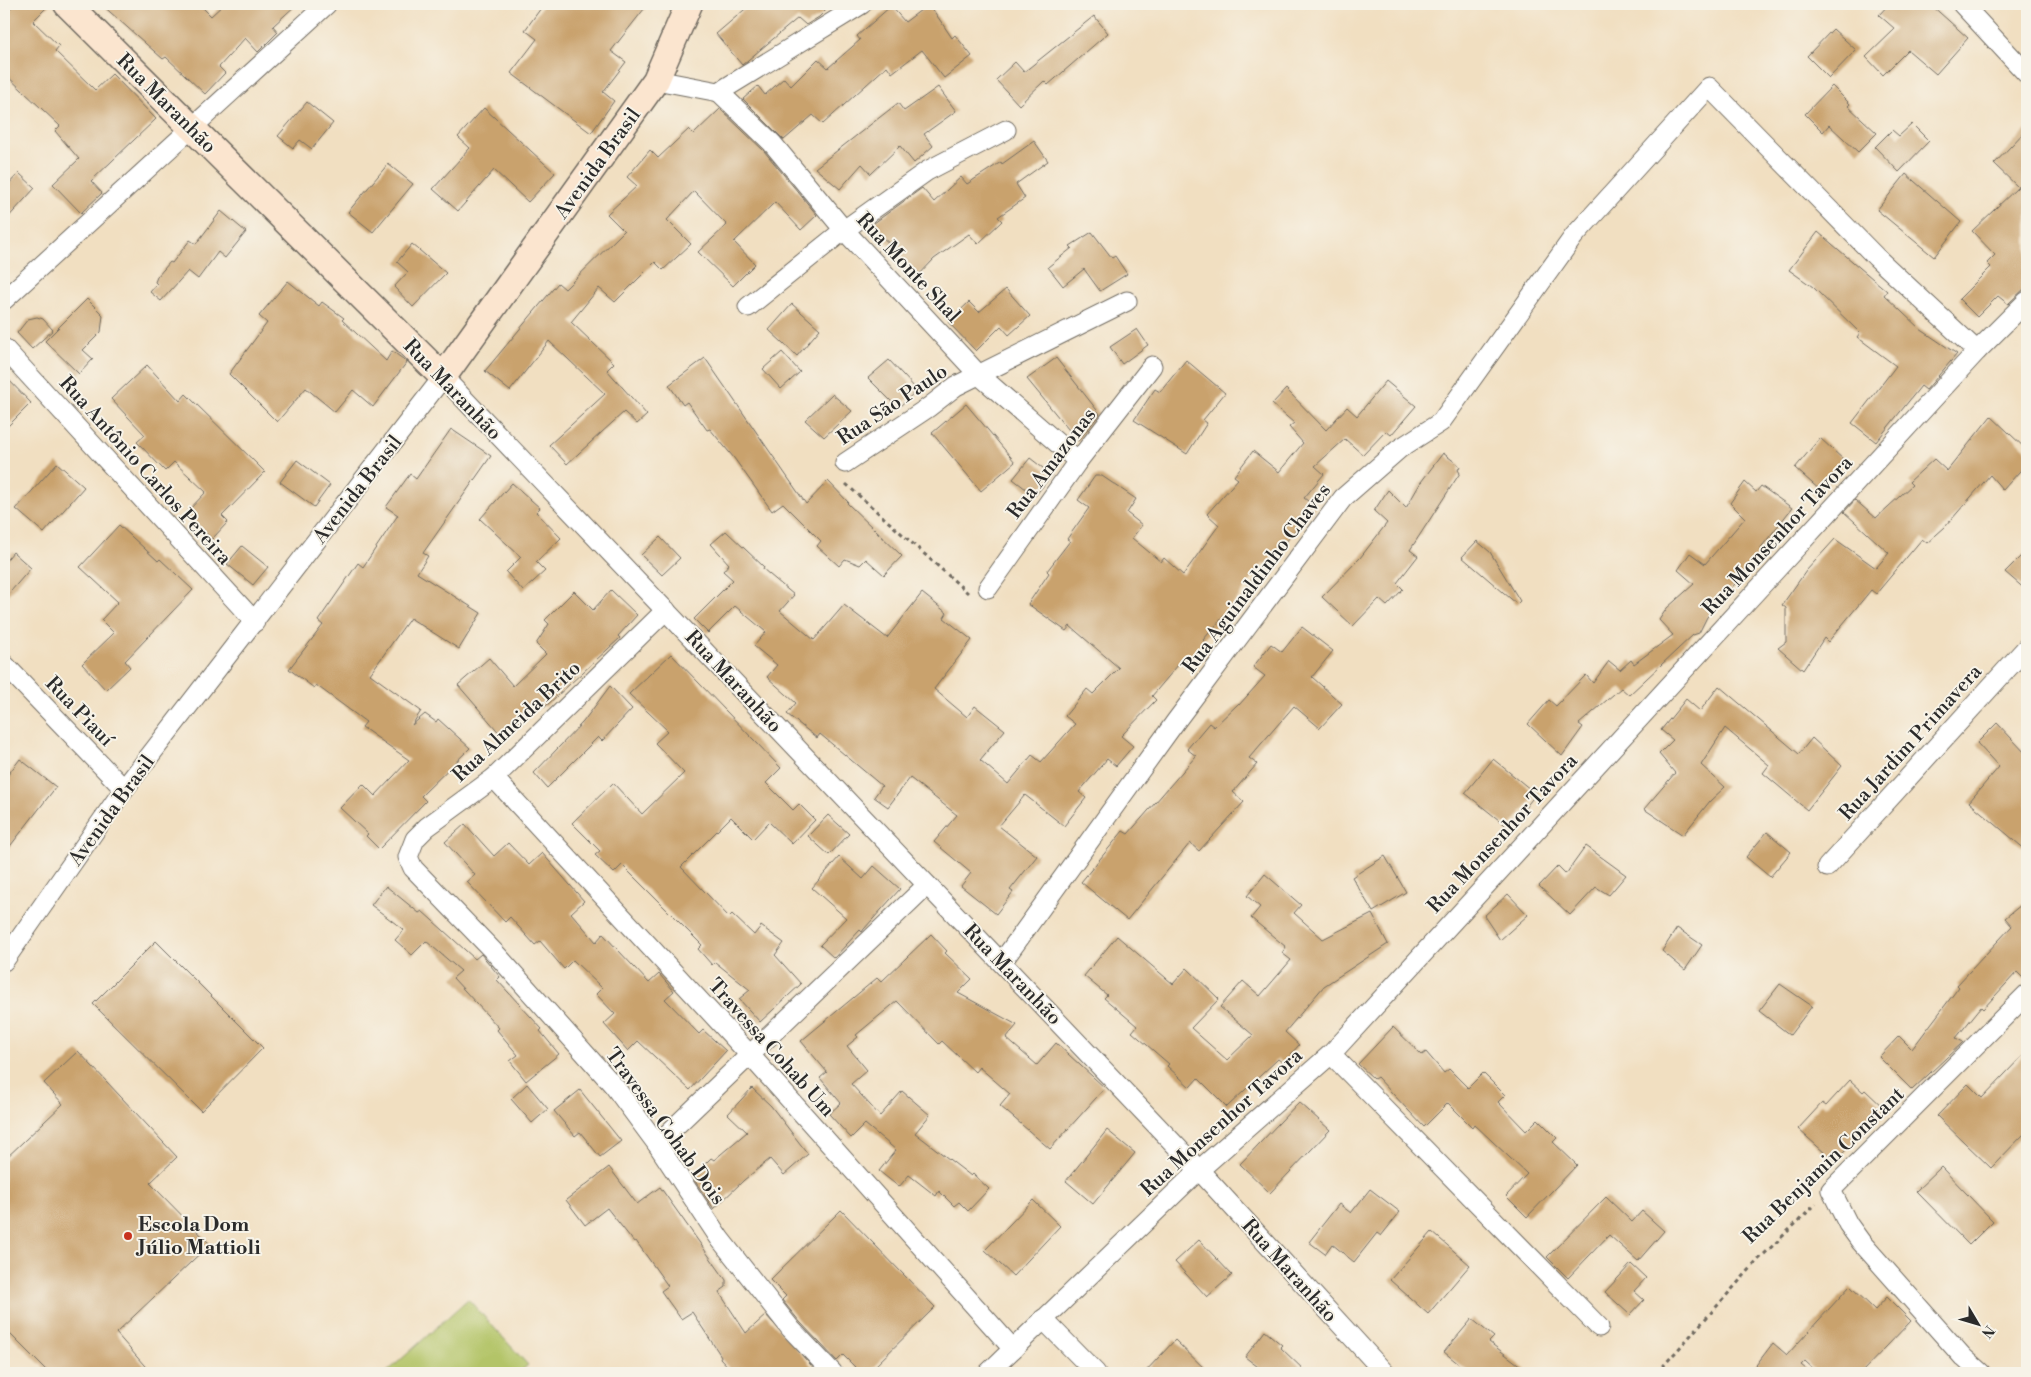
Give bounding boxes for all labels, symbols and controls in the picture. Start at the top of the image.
street label: Rua Maranhão [111,49,221,159]
street label: Avenida Brasil [549,104,647,225]
street label: Rua Monte Shal [851,208,965,328]
street label: Rua Maranhão [397,334,506,446]
street label: Rua São Paulo [833,359,953,451]
street label: Rua Antônio Carlos Pereira [53,371,237,571]
street label: Rua Amazonas [1002,403,1102,524]
street label: Avenida Brasil [308,431,408,550]
street label: Rua Monsenhor Tavora [1698,450,1859,621]
street label: Rua Aguinaldinho Chaves [1178,479,1337,679]
street label: Rua Maranhão [679,626,787,739]
street label: Rua Almeida Brito [448,656,586,788]
street label: Rua Jardim Primavera [1834,659,1988,826]
street label: Rua Piauí [39,672,119,753]
street label: Rua Monsenhor Tavora [1423,748,1584,919]
street label: Avenida Brasil [63,751,161,872]
street label: Rua Maranhão [957,919,1066,1031]
street label: Travessa Cohab Um [702,974,840,1123]
street label: Rua Monsenhor Tavora [1136,1043,1309,1202]
street label: Travessa Cohab Dois [599,1044,730,1210]
street label: Rua Benjamin Constant [1738,1082,1910,1250]
place label: Escola Dom Júlio Mattioli [135,1213,261,1261]
street label: Rua Maranhão [1236,1214,1342,1328]
marker: Escola Dom Júlio Mattioli [122,1230,134,1242]
north arrow [1954,1300,2004,1350]
text: N [1977,1321,1998,1341]

